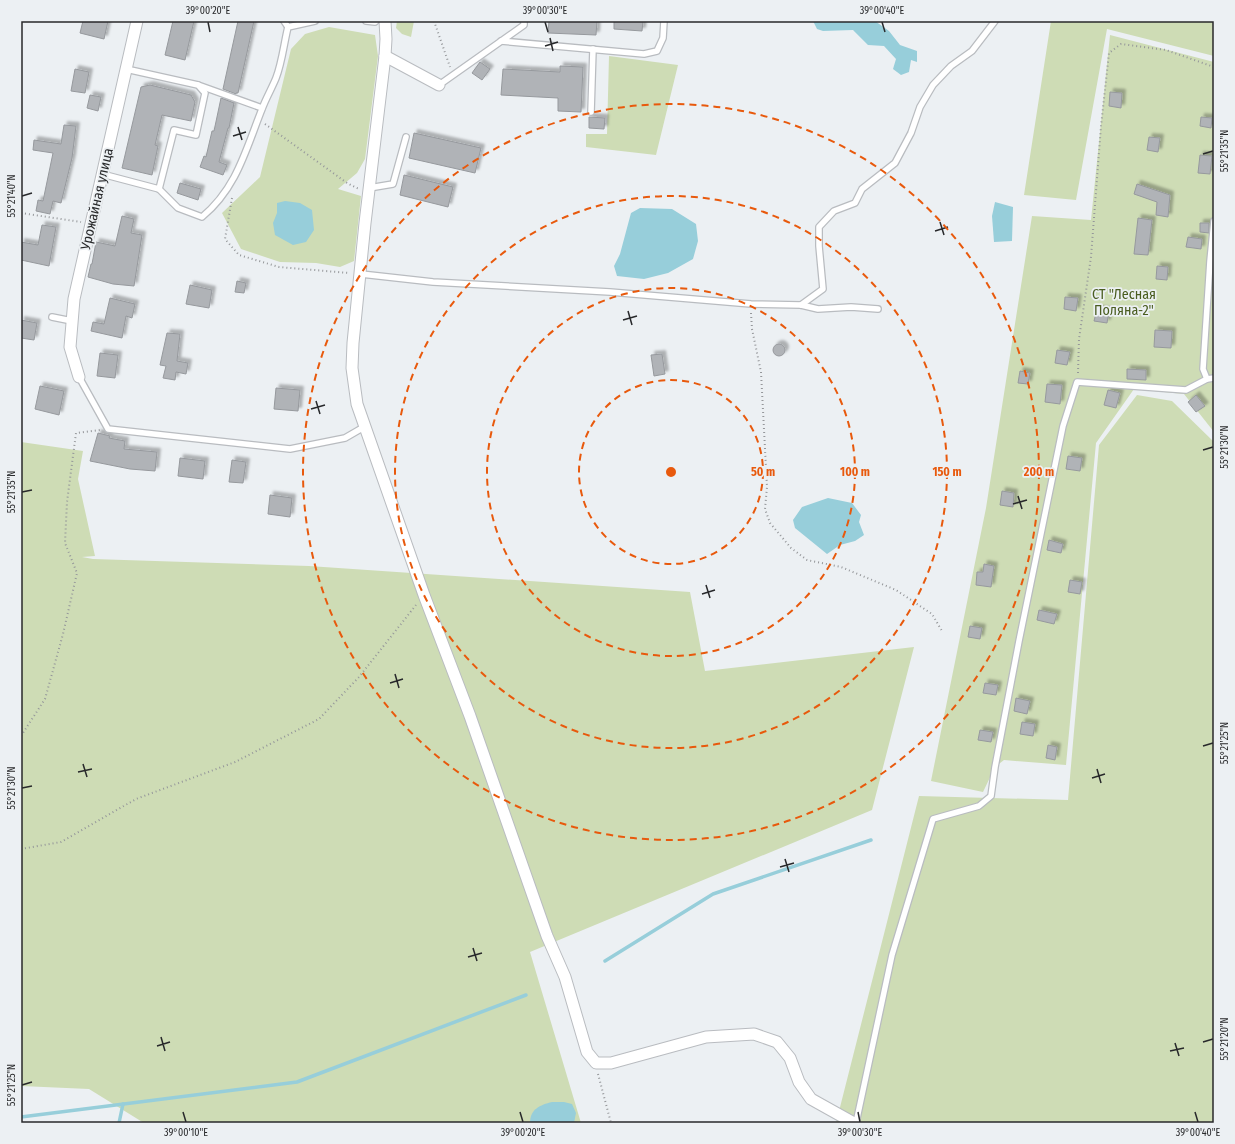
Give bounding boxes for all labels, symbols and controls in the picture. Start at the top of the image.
text: 39°00'20"E [186,5,230,17]
text: 39°00'30"E [523,5,567,17]
text: 39°00'40"E [860,5,904,17]
text: 55°21'35"N [1219,130,1231,172]
street label: Урожайная улица [77,146,117,253]
text: 55°21'40"N [6,174,18,218]
park label: СТ "Лесная Поляна-2" [1092,286,1156,319]
text: 55°21'30"N [1219,425,1231,469]
centre of rings [664,465,678,479]
text: 50 m [751,465,775,479]
text: 100 m [840,465,870,479]
text: 150 m [932,465,962,479]
text: 200 m [1023,465,1054,479]
text: 55°21'35"N [6,471,18,513]
text: 55°21'25"N [1219,722,1231,764]
text: 55°21'30"N [6,766,18,810]
text: 55°21'20"N [1219,1017,1231,1061]
text: 55°21'25"N [6,1064,18,1106]
text: 39°00'10"E [164,1127,208,1139]
text: 39°00'20"E [501,1127,545,1139]
text: 39°00'30"E [838,1127,882,1139]
text: 39°00'40"E [1176,1127,1220,1139]

